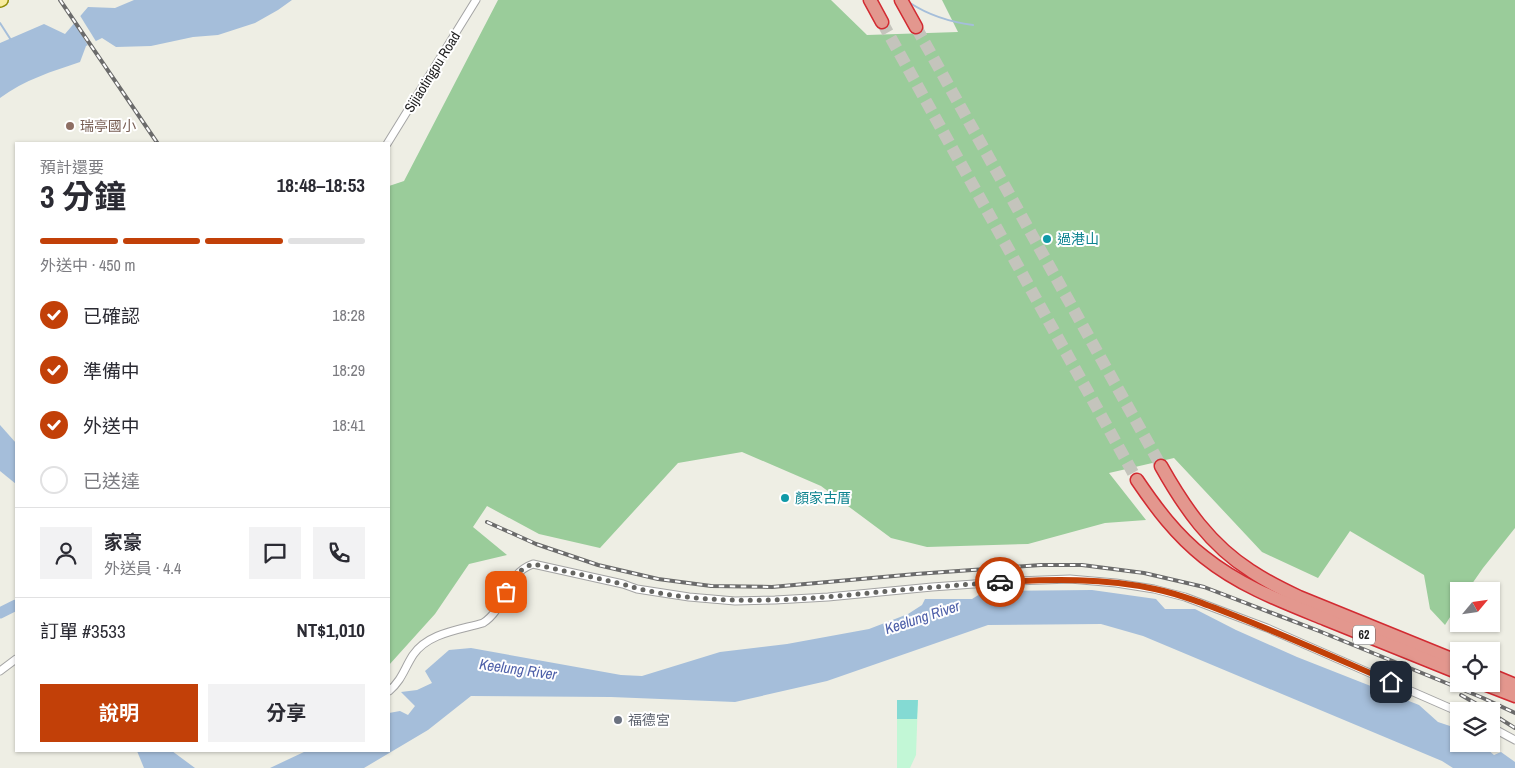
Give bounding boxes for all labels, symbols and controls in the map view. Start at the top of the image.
street label: Sijiaotingpu Road [400,28,464,116]
place label: 瑞亭國小 [80,117,136,135]
marker: 瑞亭國小 [64,120,76,132]
text: 預計還要 [40,156,104,178]
text: 18:48–18:53 [277,172,365,198]
text: 3 分鐘 [40,175,126,218]
place label: 過港山 [1057,230,1099,248]
marker: 過港山 [1041,233,1053,245]
text: 外送中 · 450 m [40,254,135,276]
icon: check [40,301,68,329]
text: 已確認 [83,303,140,329]
text: 18:28 [332,304,365,326]
icon: check [40,356,68,384]
text: 準備中 [83,358,140,384]
text: 18:29 [332,359,365,381]
icon: check [40,411,68,439]
text: 外送中 [83,413,140,439]
text: 18:41 [332,414,365,436]
text: 已送達 [83,468,140,494]
place label: 顏家古厝 [795,489,851,507]
marker: 顏家古厝 [779,492,791,504]
button: person [40,527,92,579]
button: chat [249,527,301,579]
button: phone [313,527,365,579]
text: 家豪 [104,529,142,555]
text: 外送員 · 4.4 [104,557,181,579]
courier [975,557,1025,607]
icon: car [986,568,1014,596]
pin [485,571,527,613]
icon: bag [492,578,520,606]
north arrow [1450,582,1500,632]
map controls [1450,582,1500,752]
water label: Keelung River [882,595,963,639]
text: NT$1,010 [297,617,365,643]
text: 訂單 #3533 [40,618,126,644]
road number: 62 [1353,626,1375,644]
button: locate [1450,642,1500,692]
water label: Keelung River [478,653,559,685]
pin [1370,661,1412,703]
icon: home [1377,668,1405,696]
button: 說明 [40,684,198,742]
button: 分享 [208,684,365,742]
button: layers [1450,702,1500,752]
place label: 福德宮 [628,711,670,729]
marker: 福德宮 [612,714,624,726]

